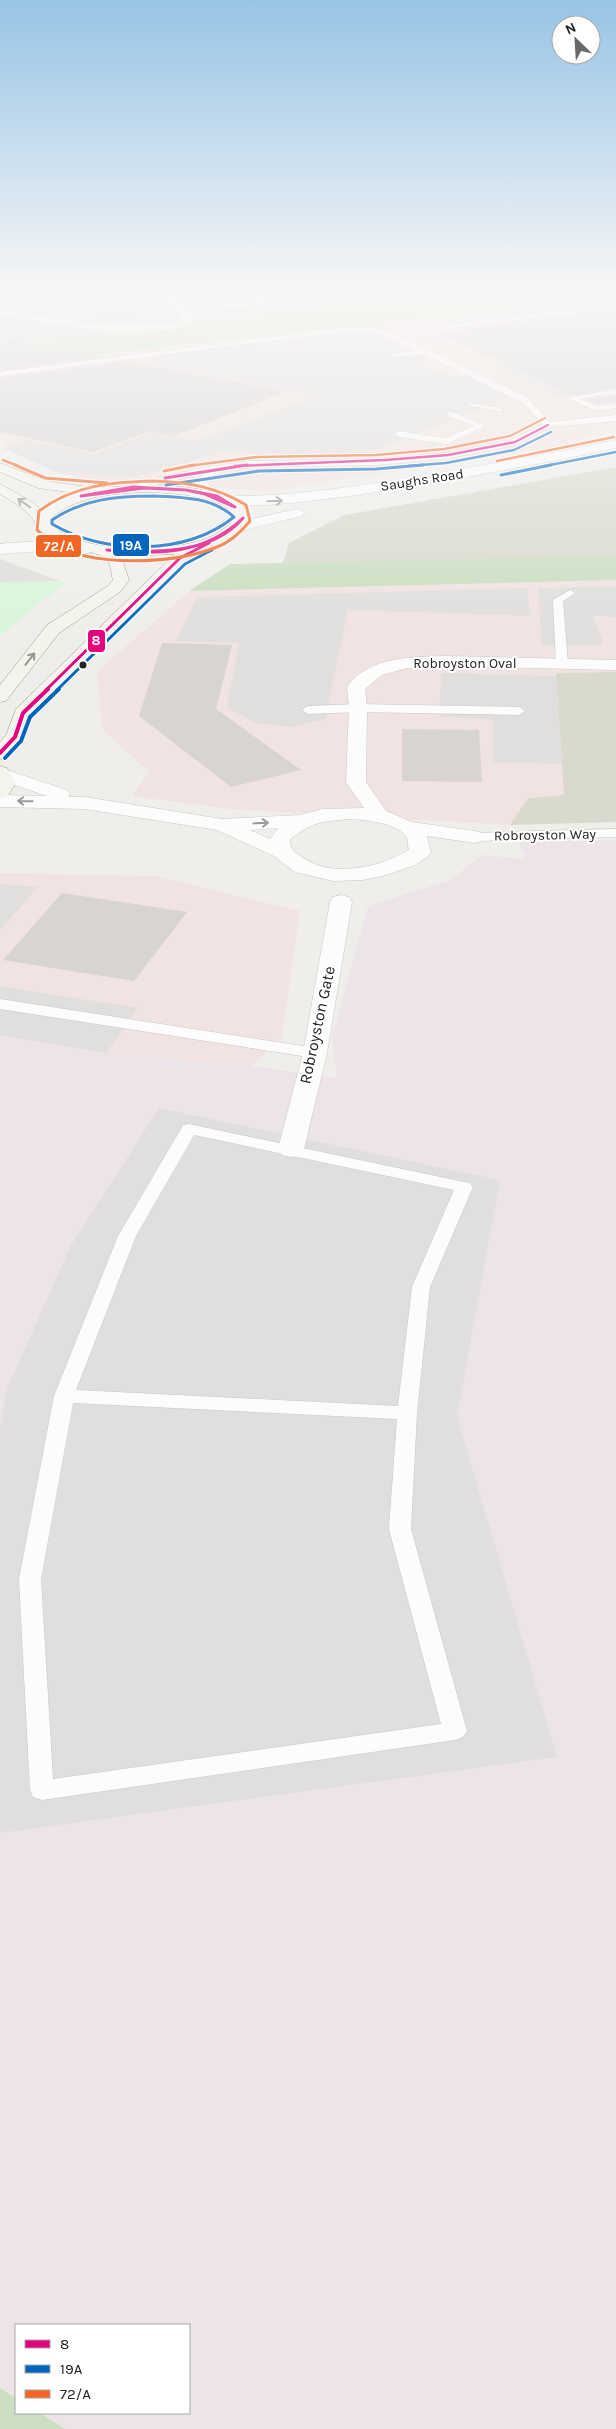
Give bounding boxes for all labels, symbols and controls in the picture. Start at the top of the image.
north arrow [551,15,601,65]
text: N [563,19,579,38]
street label: Saughs Road [379,465,465,495]
one-way arrow [266,496,283,506]
one-way arrow [17,498,31,508]
line badge: 19A [112,533,150,557]
line badge: 72/A [35,534,82,558]
text: 19A [120,537,142,554]
text: 72/A [44,538,75,555]
line badge: 8 [87,629,106,653]
text: 8 [91,632,101,649]
one-way arrow [25,652,35,666]
street label: Robroyston Oval [413,655,517,672]
unlabelled marker [78,660,88,670]
one-way arrow [17,797,33,806]
one-way arrow [253,818,269,827]
street label: Robroyston Way [494,826,597,844]
street label: Robroyston Gate [295,964,339,1086]
legend [15,2324,190,2414]
text: 8 [60,2335,69,2353]
text: 19A [60,2360,83,2378]
text: 72/A [60,2385,91,2403]

